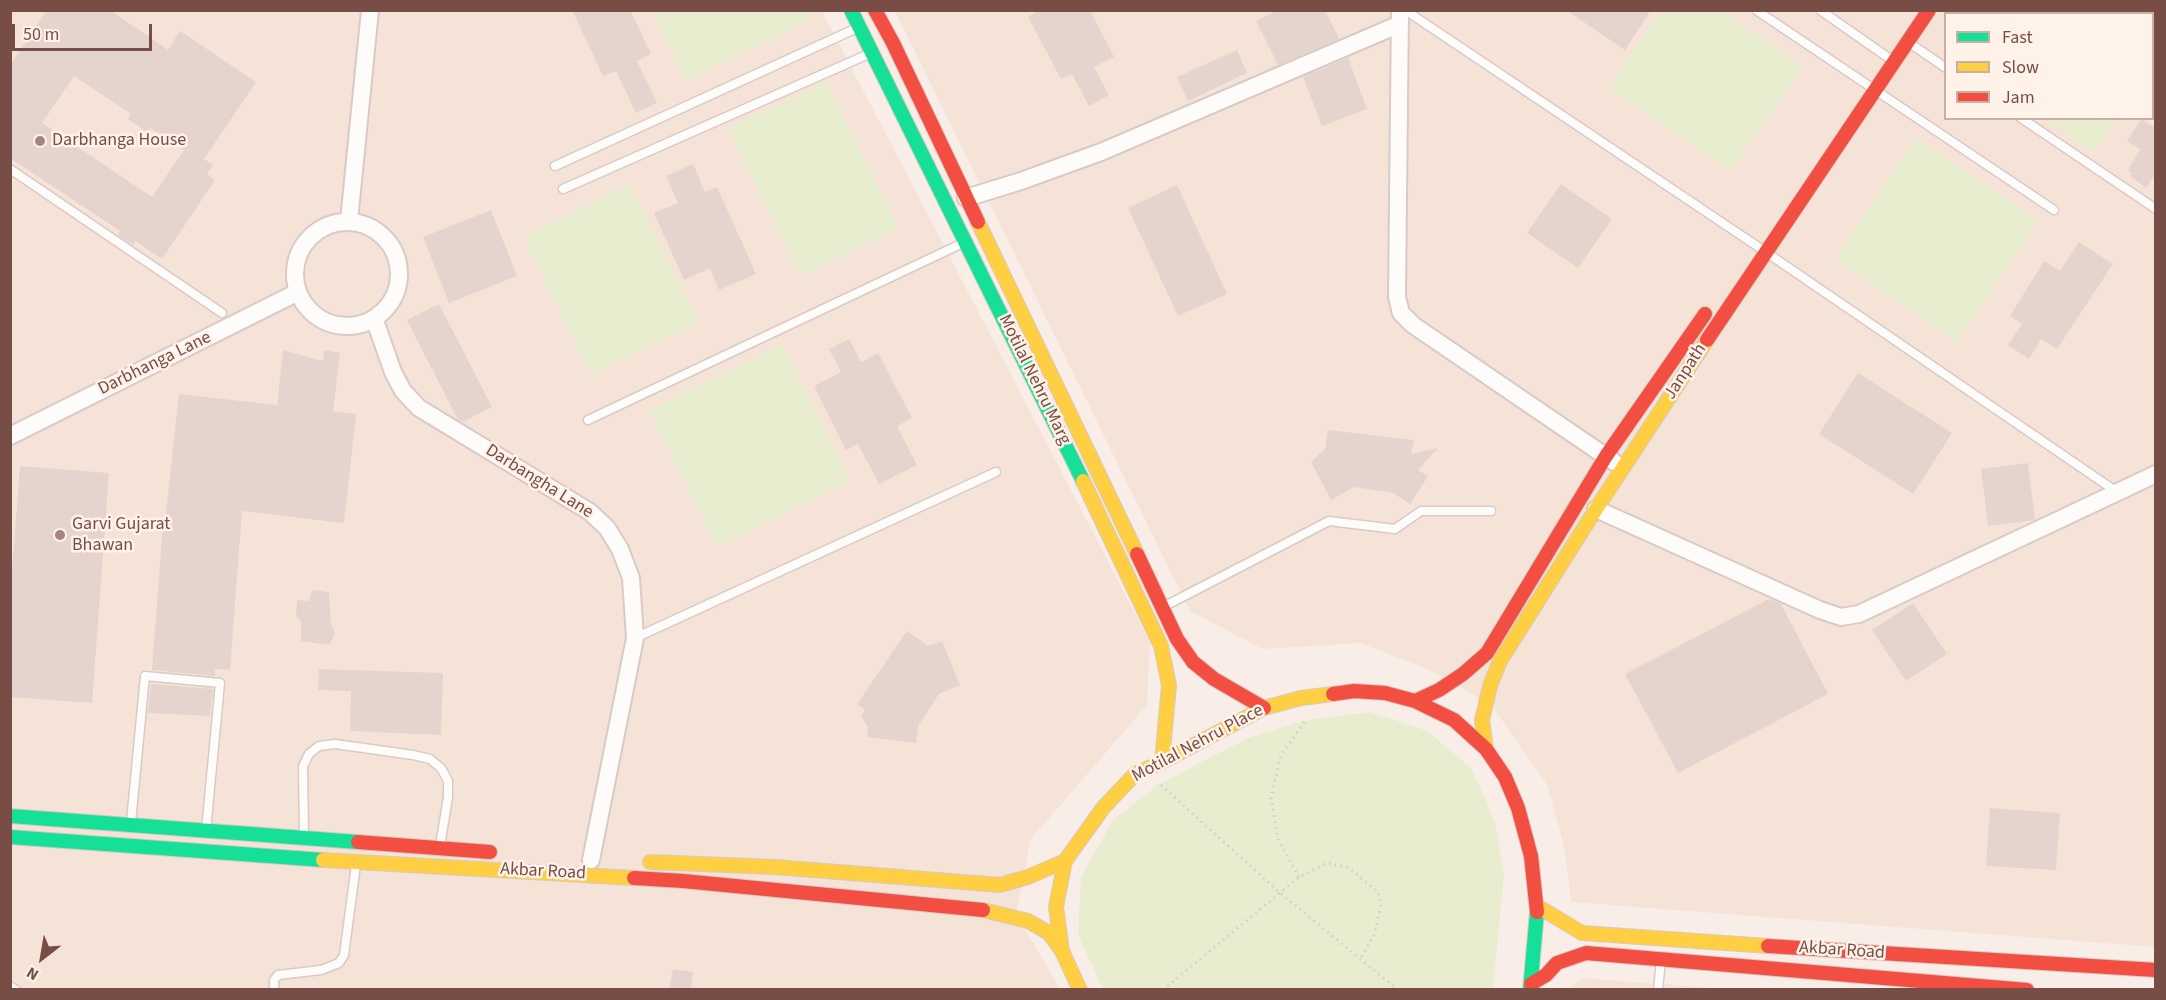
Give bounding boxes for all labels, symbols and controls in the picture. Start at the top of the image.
scale bar [15,12,154,50]
legend [1944,12,2154,120]
text: 50 m [23,22,59,47]
text: Fast [2002,25,2033,50]
text: Slow [2002,55,2039,80]
text: Jam [2002,85,2035,110]
place label: Darbhanga House [52,130,186,152]
marker: Darbhanga House [33,134,47,148]
street label: Motilal Nehru Marg [993,311,1075,449]
street label: Darbhanga Lane [95,327,215,401]
street label: Janpath [1660,340,1712,404]
street label: Darbangha Lane [481,440,597,524]
place label: Garvi Gujarat Bhawan [72,514,170,556]
marker: Garvi Gujarat Bhawan [53,528,67,542]
street label: Motilal Nehru Place [1129,700,1267,788]
street label: Akbar Road [500,859,586,885]
north arrow [12,928,72,988]
street label: Akbar Road [1798,937,1886,965]
text: N [23,961,43,986]

